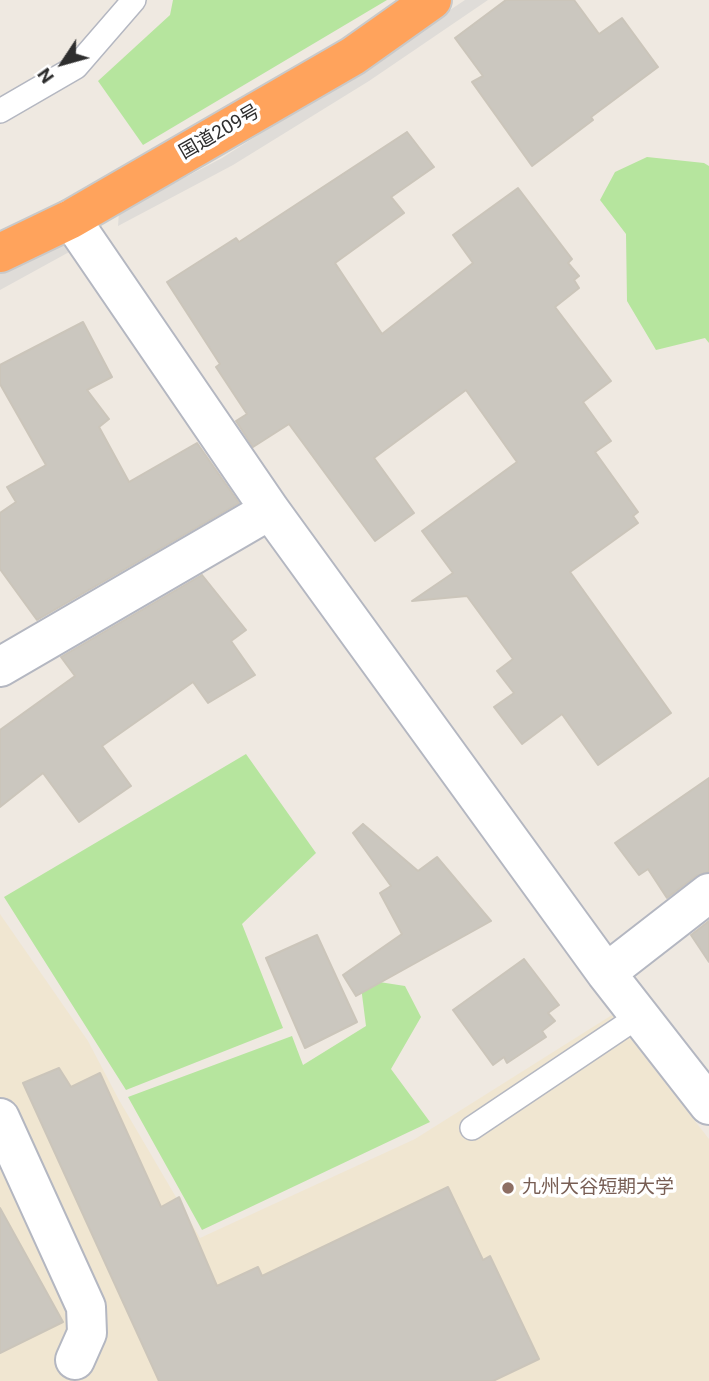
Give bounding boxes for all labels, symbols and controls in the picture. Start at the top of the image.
north arrow [28,28,98,98]
text: N [32,63,59,88]
street label: 国道209号 [176,101,264,165]
place label: 九州大谷短期大学 [522,1177,674,1199]
marker: 九州大谷短期大学 [500,1180,516,1196]

